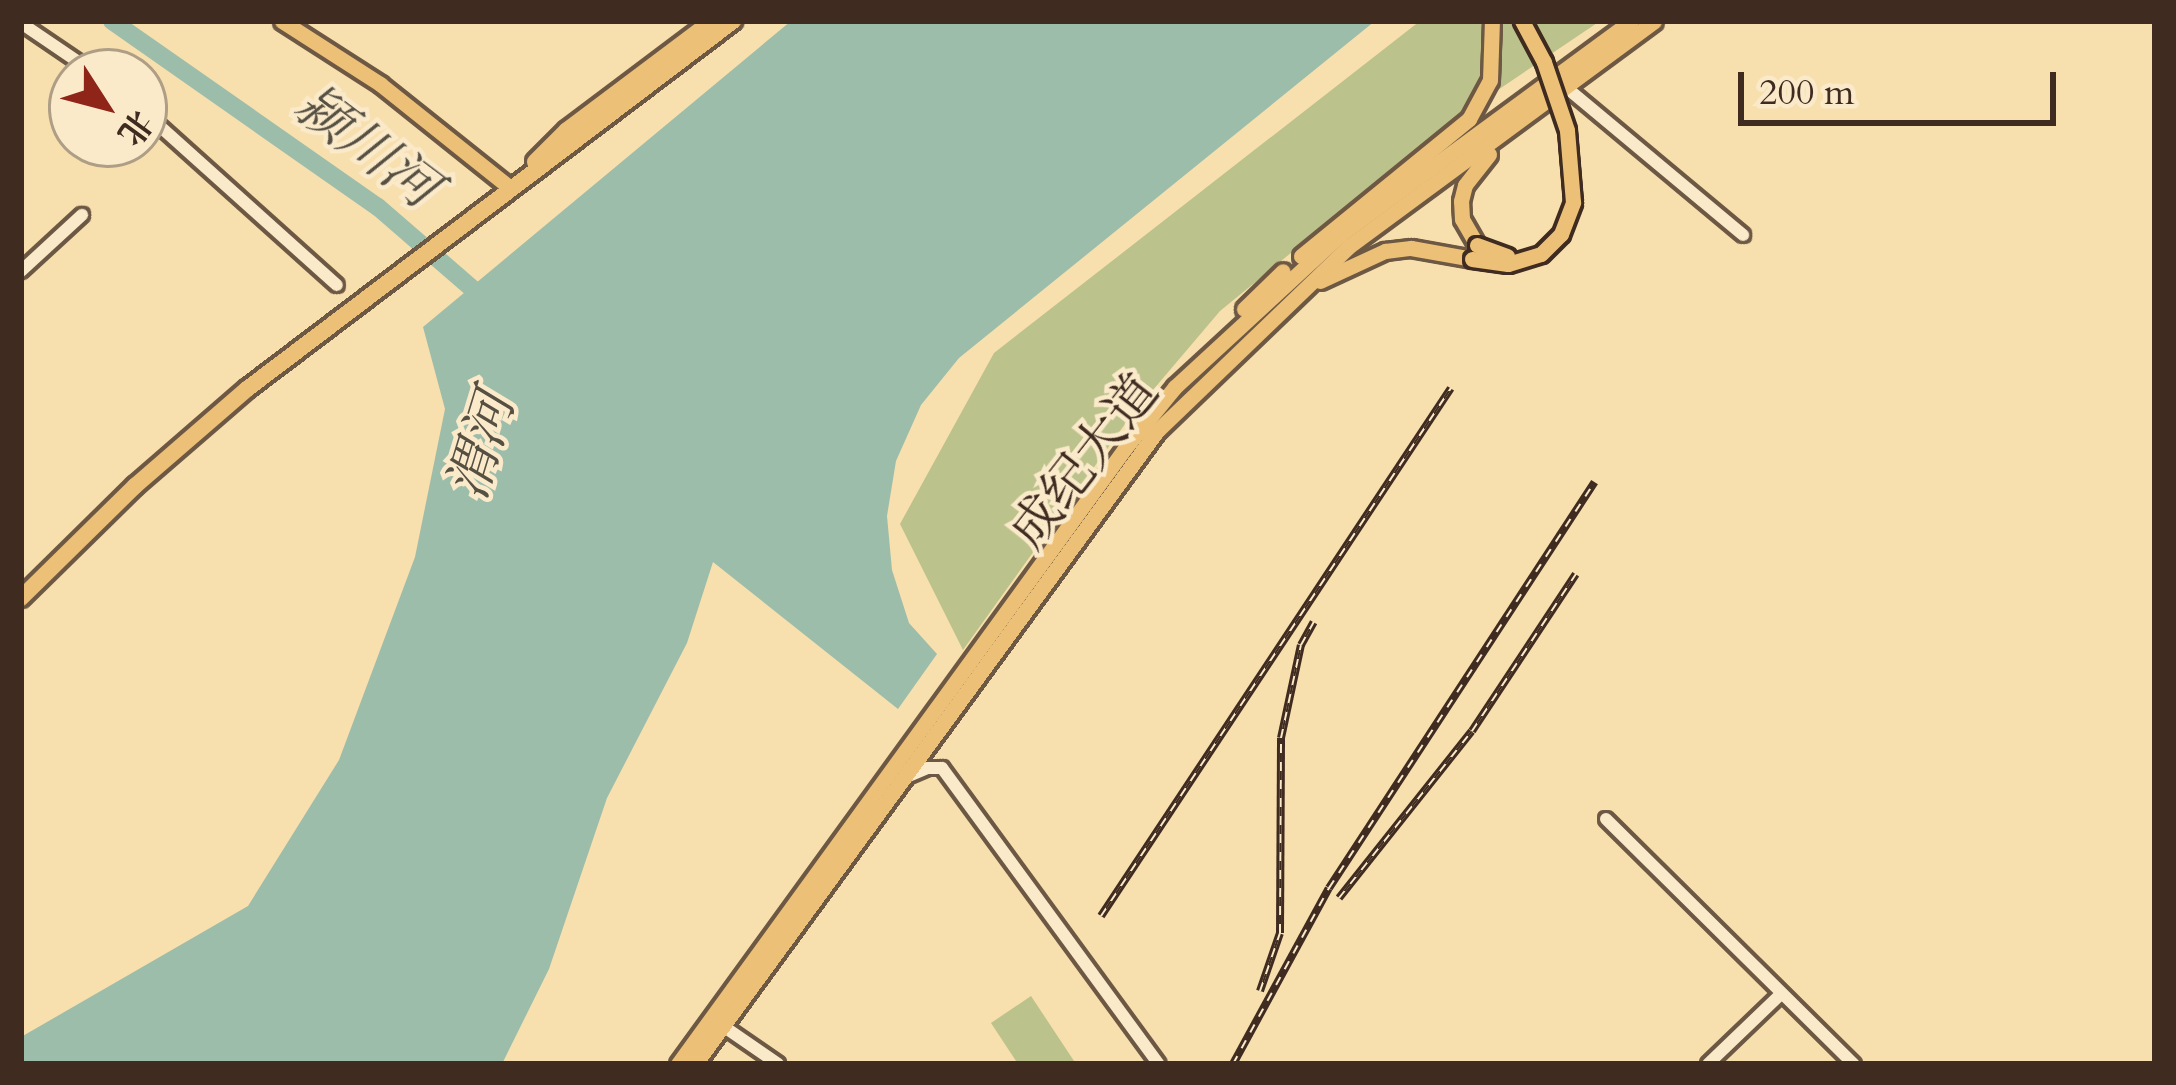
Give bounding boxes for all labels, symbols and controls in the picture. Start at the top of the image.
north arrow [48,48,168,168]
scale bar [1744,48,2062,122]
text: 200 m [1759,68,1854,117]
water label: 颍川河 [282,73,450,223]
text: 北 [107,101,163,154]
street label: 成纪大道 [998,363,1172,561]
water label: 渭河 [436,385,530,507]

